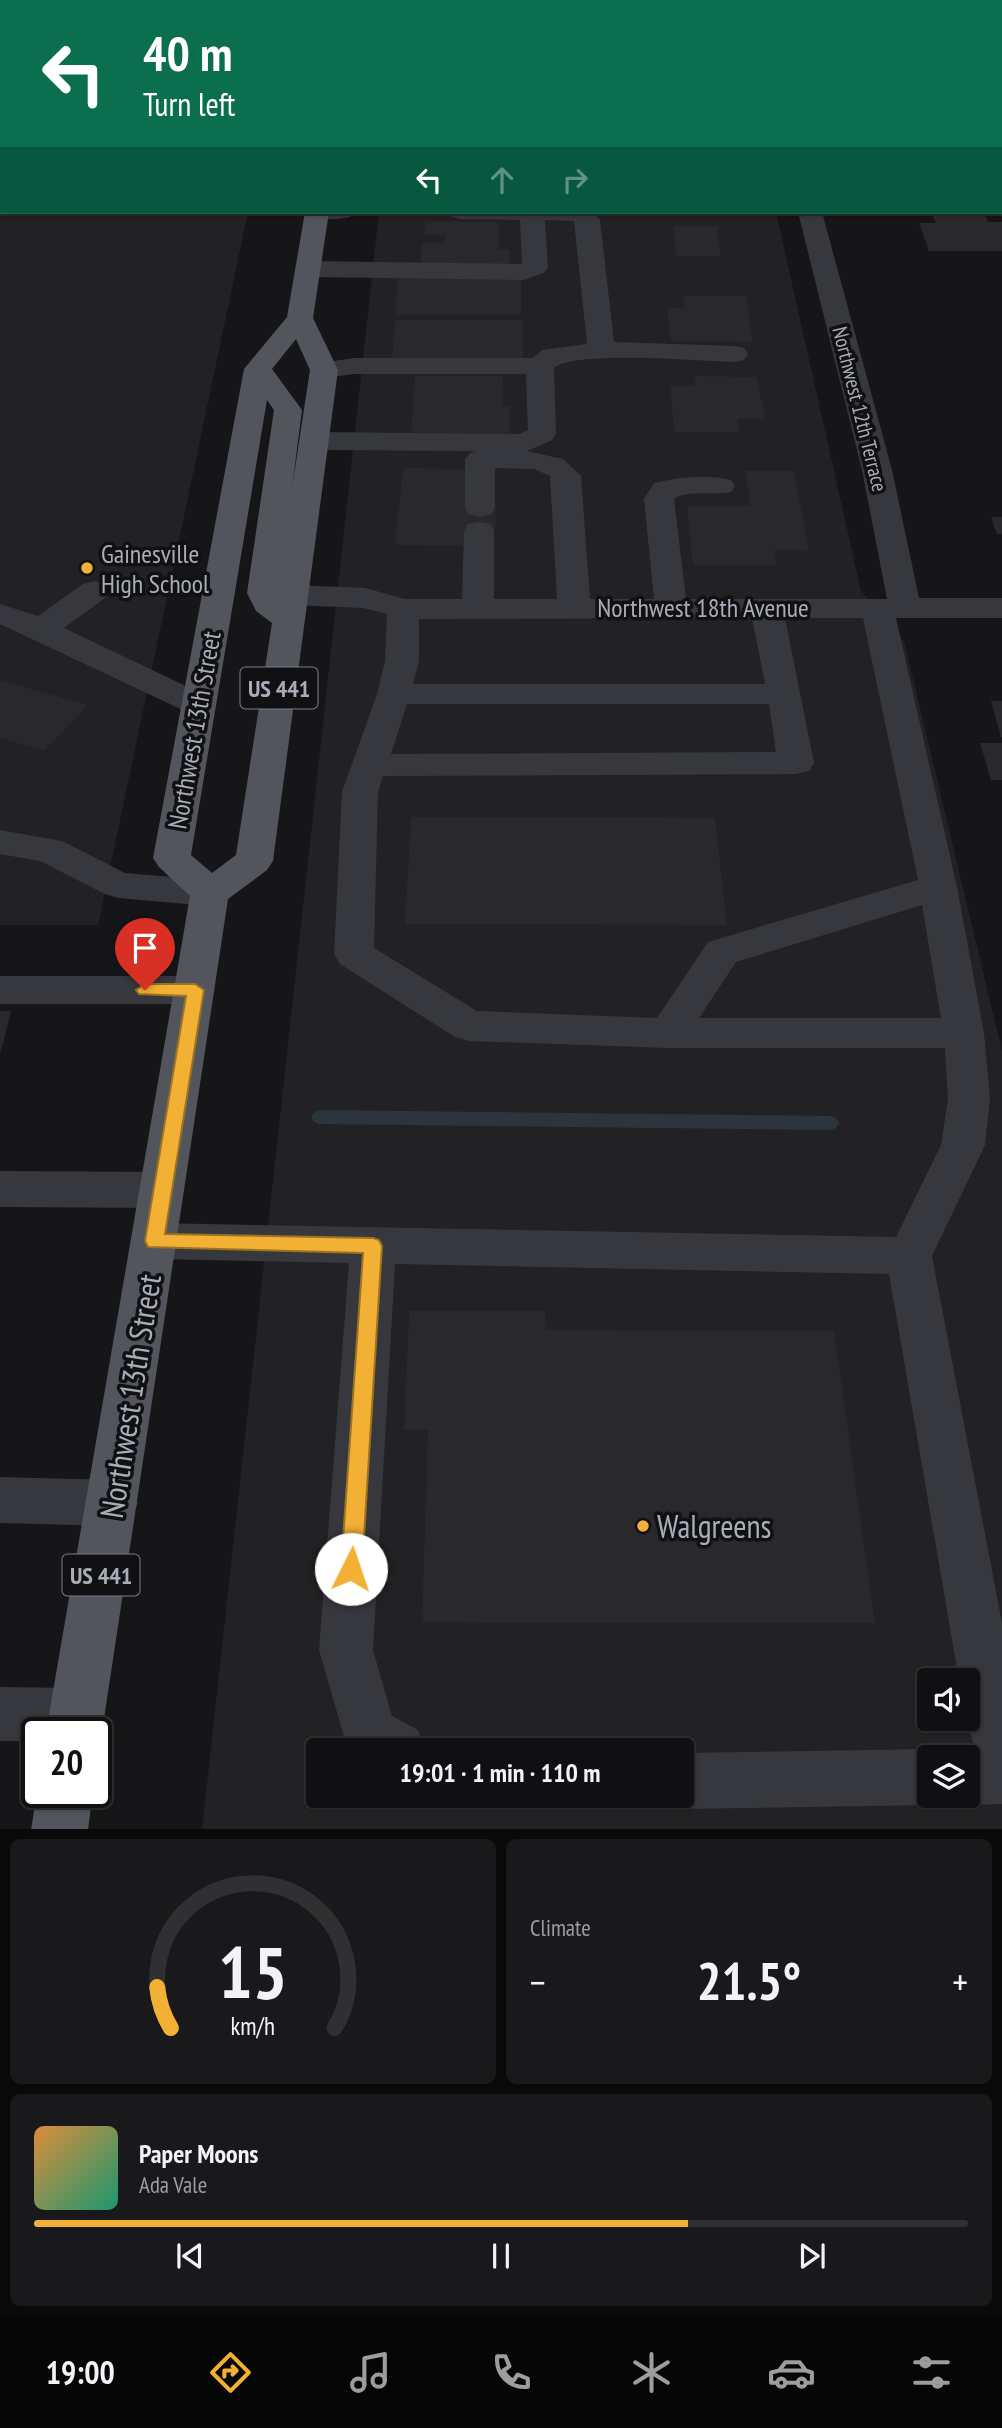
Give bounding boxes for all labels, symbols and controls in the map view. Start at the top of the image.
text: 40 m [143,21,232,85]
icon: left [28,28,119,119]
text: Turn left [143,83,235,125]
icon: left [410,161,448,199]
icon: ahead [483,161,521,199]
icon: right [556,161,594,199]
street label: Northwest 12th Terrace [826,324,894,494]
place label: Gainesville High School [101,537,209,600]
marker: Gainesville High School [79,560,95,576]
street label: Northwest 18th Avenue [597,591,809,624]
street label: Northwest 13th Street [160,629,228,831]
road number: US 441 [240,668,318,708]
pin [115,918,175,990]
icon: arrive [126,929,164,967]
street label: Northwest 13th Street [90,1271,170,1521]
place label: Walgreens [657,1505,771,1547]
marker: Walgreens [635,1518,651,1534]
position arrow [314,1532,388,1606]
road number: US 441 [62,1554,140,1596]
map controls [917,1668,980,1808]
button: sound [917,1668,980,1731]
speed limit sign: 20 [21,1717,112,1808]
button: layers [917,1745,980,1808]
text: 19:01 · 1 min · 110 m [400,1756,600,1789]
text: Climate [530,1913,591,1942]
text: 15 [218,1924,288,2018]
text: 21.5° [697,1947,801,2014]
text: − [530,1957,546,2006]
text: + [952,1957,968,2006]
text: km/h [231,2009,275,2041]
text: Paper Moons [139,2137,258,2170]
text: Ada Vale [139,2170,207,2199]
icon: previous [171,2237,209,2275]
icon: pause [482,2237,520,2275]
icon: next [793,2237,831,2275]
icon: directions [206,2348,255,2397]
icon: music [346,2348,395,2397]
icon: phone [487,2348,536,2397]
icon: climate [627,2348,676,2397]
icon: car [767,2348,816,2397]
icon: filters [907,2348,956,2397]
text: 19:00 [46,2351,115,2393]

